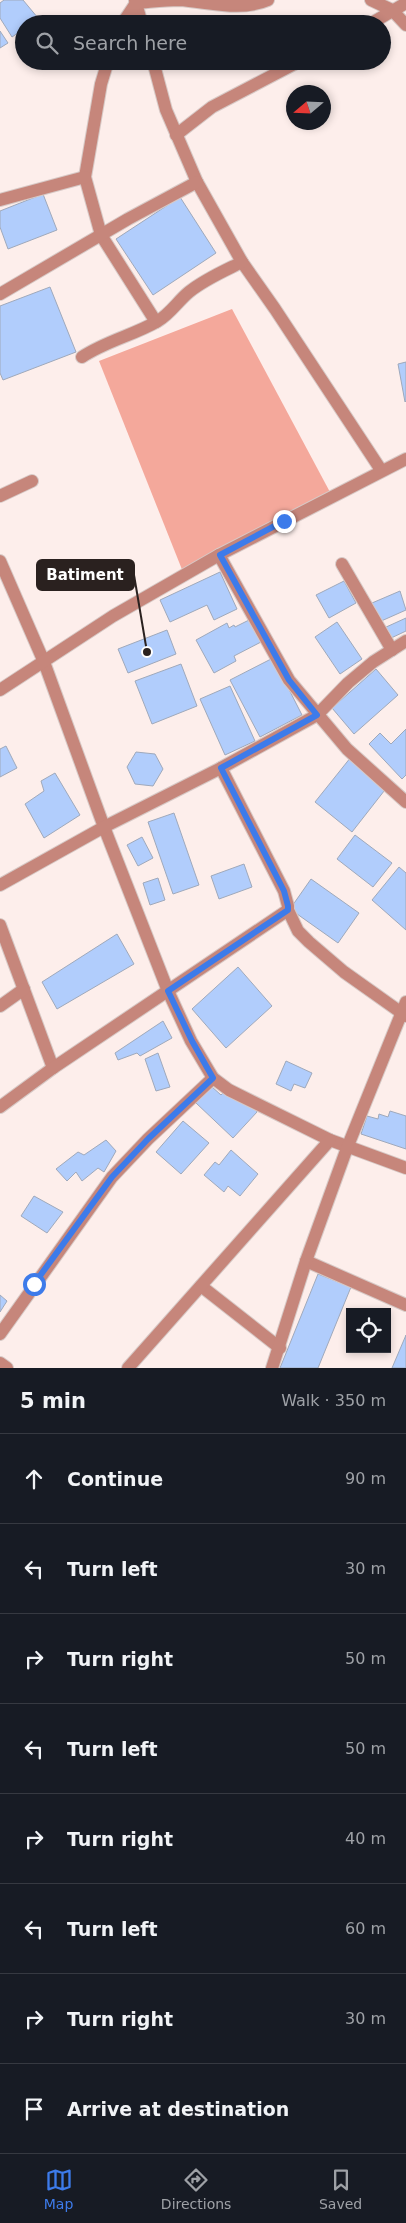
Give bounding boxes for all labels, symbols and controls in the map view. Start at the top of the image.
search box [15,15,391,70]
icon: search [33,29,61,57]
text: Search here [73,32,187,54]
north arrow [286,85,331,130]
route end [273,510,296,533]
callout: Batiment [37,560,134,590]
text: Batiment [46,566,124,584]
route start [23,1273,46,1296]
map controls [346,1308,391,1353]
button: locate [346,1308,391,1353]
text: 5 min [20,1389,86,1413]
text: Walk · 350 m [281,1391,386,1410]
icon: ahead [20,1465,48,1493]
text: Continue [67,1468,163,1490]
text: 90 m [345,1469,386,1488]
icon: left [20,1555,48,1583]
text: Turn left [67,1558,158,1580]
text: 30 m [345,1559,386,1578]
icon: right [20,1645,48,1673]
text: Turn right [67,1648,173,1670]
text: 50 m [345,1649,386,1668]
icon: left [20,1735,48,1763]
text: Turn left [67,1738,158,1760]
text: 50 m [345,1739,386,1758]
icon: right [20,1825,48,1853]
text: Turn right [67,1828,173,1850]
text: 40 m [345,1829,386,1848]
icon: left [20,1915,48,1943]
text: Turn left [67,1918,158,1940]
text: 60 m [345,1919,386,1938]
icon: right [20,2005,48,2033]
text: Turn right [67,2008,173,2030]
text: 30 m [345,2009,386,2028]
icon: arrive [20,2095,48,2123]
text: Arrive at destination [67,2098,289,2120]
tab: Map [44,2166,73,2212]
tab: Directions [161,2166,231,2212]
tab: Saved [319,2166,362,2212]

